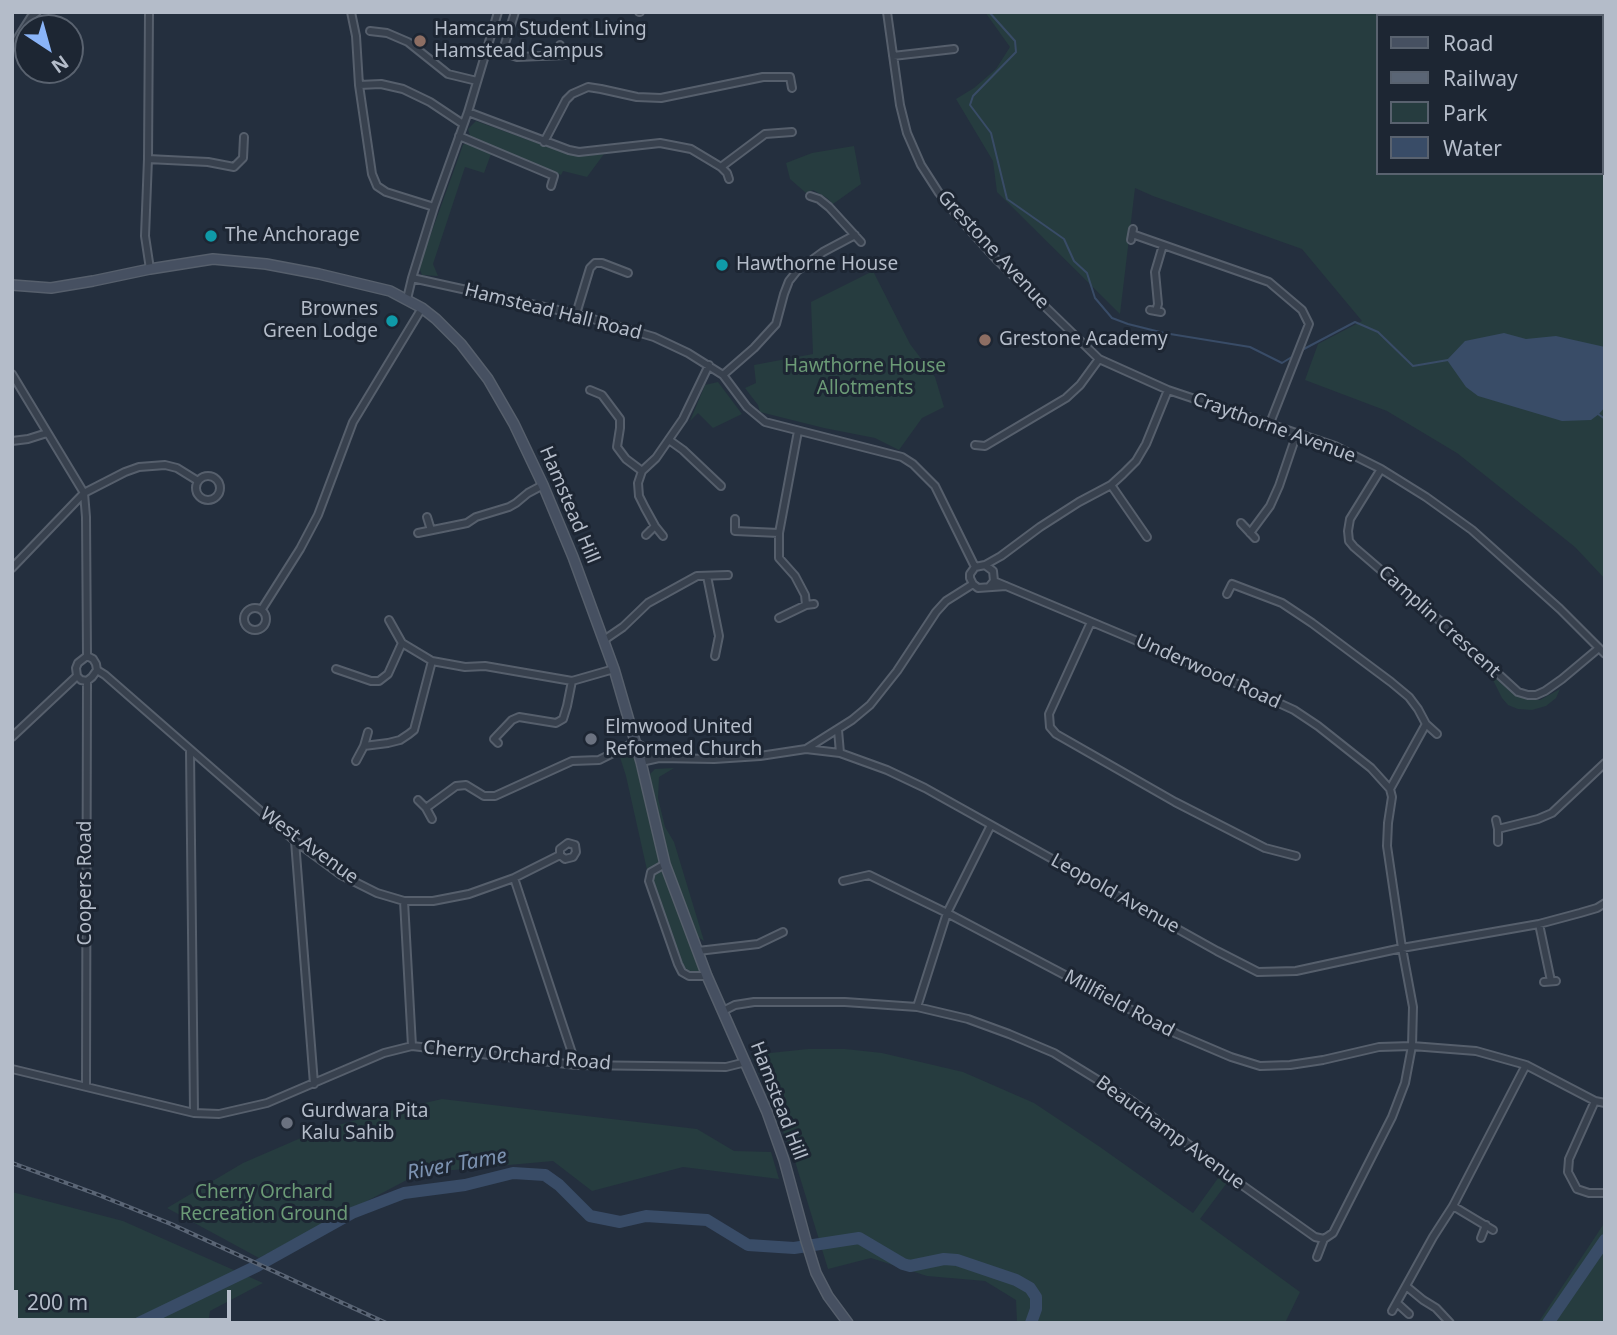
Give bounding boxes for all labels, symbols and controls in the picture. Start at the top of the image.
north arrow [14,14,84,84]
legend [1376,14,1603,175]
place label: Hamcam Student Living Hamstead Campus [434,19,647,63]
text: Road [1443,29,1493,57]
marker: Hamcam Student Living Hamstead Campus [412,33,428,49]
text: N [46,49,74,79]
text: Railway [1443,64,1518,92]
text: Park [1443,99,1487,127]
text: Water [1443,134,1502,162]
street label: Grestone Avenue [932,186,1054,314]
place label: The Anchorage [225,225,360,247]
marker: The Anchorage [203,228,219,244]
place label: Hawthorne House [736,254,898,276]
marker: Hawthorne House [714,257,730,273]
street label: Hamstead Hall Road [462,279,644,345]
place label: Brownes Green Lodge [263,299,378,343]
marker: Brownes Green Lodge [384,313,400,329]
place label: Grestone Academy [999,329,1168,351]
marker: Grestone Academy [977,332,993,348]
park label: Hawthorne House Allotments [784,356,946,400]
street label: Craythorne Avenue [1189,388,1359,468]
street label: Hamstead Hill [534,443,604,567]
street label: Camplin Crescent [1373,561,1505,683]
street label: Underwood Road [1132,630,1284,714]
place label: Elmwood United Reformed Church [605,717,762,761]
marker: Elmwood United Reformed Church [583,731,599,747]
street label: West Avenue [256,803,362,889]
street label: Coopers Road [75,821,97,945]
street label: Leopold Avenue [1047,849,1183,939]
street label: Millfield Road [1060,965,1178,1043]
street label: Cherry Orchard Road [422,1036,612,1076]
street label: Hamstead Hill [745,1038,811,1164]
street label: Beauchamp Avenue [1091,1071,1249,1195]
place label: Gurdwara Pita Kalu Sahib [301,1101,428,1145]
marker: Gurdwara Pita Kalu Sahib [279,1115,295,1131]
water label: River Tame [405,1144,509,1186]
park label: Cherry Orchard Recreation Ground [180,1182,348,1226]
scale bar [18,1276,234,1320]
text: 200 m [27,1288,88,1316]

